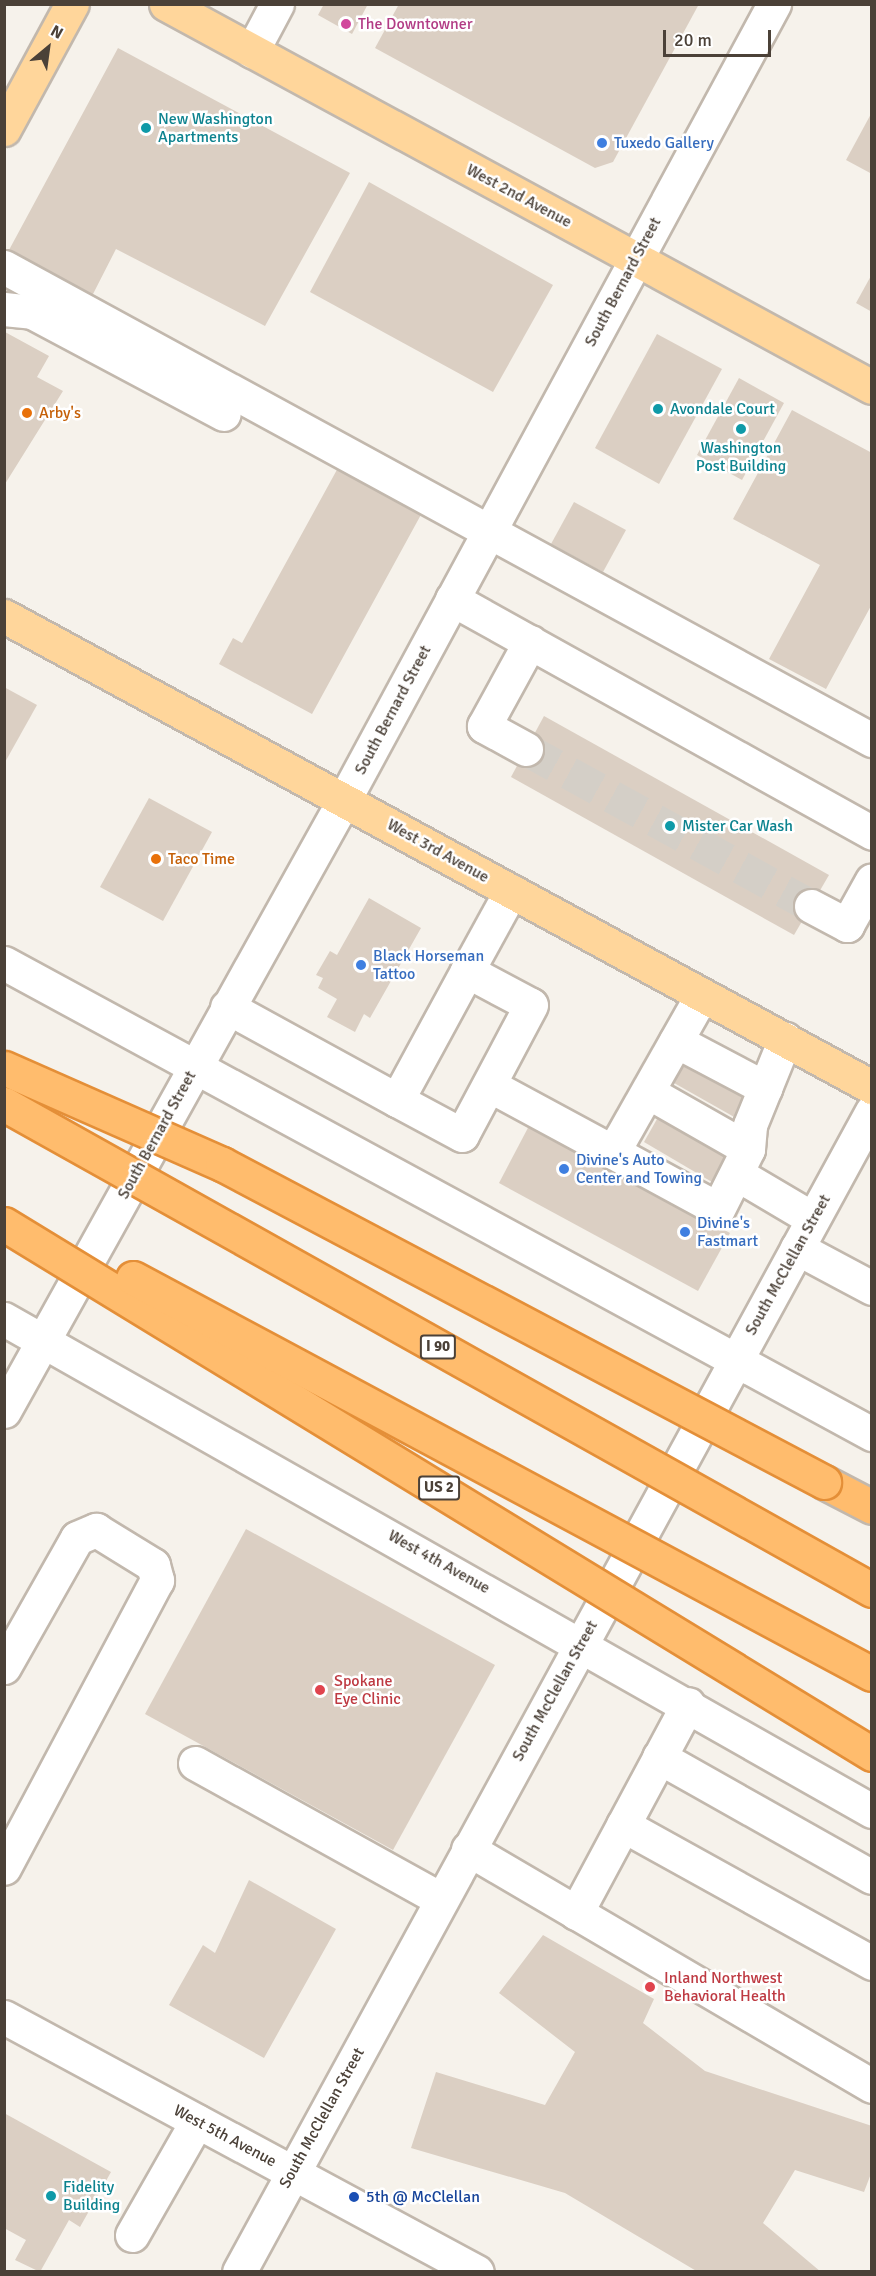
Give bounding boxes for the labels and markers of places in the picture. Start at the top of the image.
place label: The Downtowner [358,14,473,34]
marker: The Downtowner [339,17,353,31]
place label: New Washington Apartments [158,109,273,147]
marker: New Washington Apartments [139,121,153,135]
place label: Tuxedo Gallery [614,133,714,153]
marker: Tuxedo Gallery [595,136,609,150]
place label: Avondale Court [670,399,775,419]
marker: Avondale Court [651,402,665,416]
place label: Arby's [39,403,81,423]
marker: Arby's [20,406,34,420]
marker: Washington Post Building [734,422,748,436]
place label: Washington Post Building [696,438,786,476]
place label: Mister Car Wash [682,816,793,836]
marker: Mister Car Wash [663,819,677,833]
place label: Taco Time [168,849,235,869]
marker: Taco Time [149,852,163,866]
place label: Black Horseman Tattoo [373,946,484,984]
marker: Black Horseman Tattoo [354,958,368,972]
place label: Divine's Auto Center and Towing [576,1150,702,1188]
marker: Divine's Auto Center and Towing [557,1162,571,1176]
place label: Divine's Fastmart [697,1213,758,1251]
marker: Divine's Fastmart [678,1225,692,1239]
place label: Spokane Eye Clinic [334,1671,401,1709]
marker: Spokane Eye Clinic [311,1681,329,1699]
place label: Inland Northwest Behavioral Health [664,1968,786,2006]
marker: Inland Northwest Behavioral Health [641,1978,659,1996]
place label: Fidelity Building [63,2177,120,2215]
place label: 5th @ McClellan [366,2187,480,2207]
marker: Fidelity Building [44,2189,58,2203]
marker: 5th @ McClellan [347,2190,361,2204]

